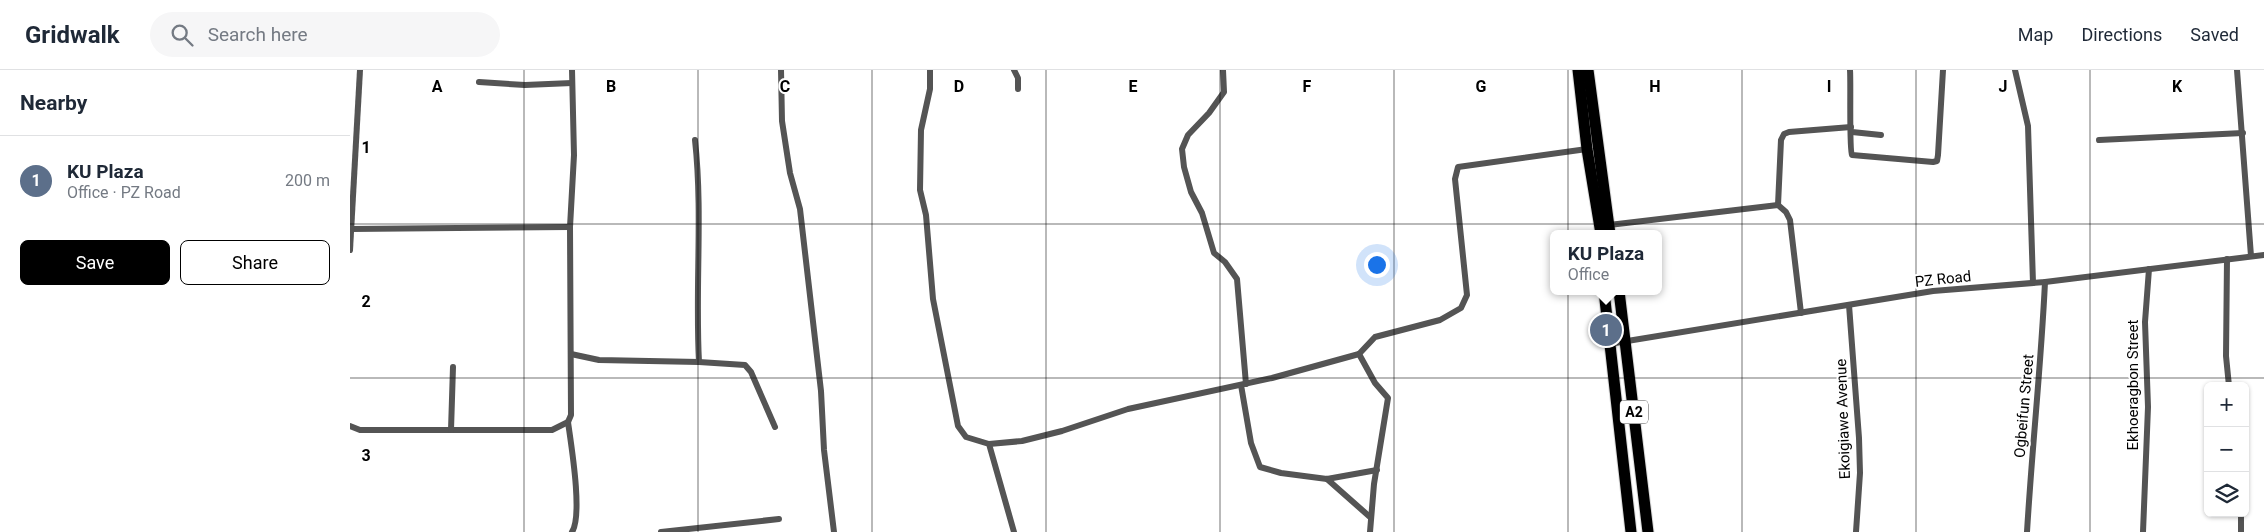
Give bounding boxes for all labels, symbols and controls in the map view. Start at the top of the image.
search box [150,12,500,57]
text: Gridwalk [25,21,120,49]
icon: search [168,21,196,49]
text: Search here [208,23,308,46]
text: Map [2018,24,2053,45]
text: Directions [2081,24,2162,45]
text: Saved [2190,24,2239,45]
text: A [432,77,443,96]
text: B [606,77,616,96]
text: C [780,77,790,96]
text: D [954,77,964,96]
text: E [1129,77,1138,96]
text: F [1303,77,1312,96]
text: G [1476,77,1487,96]
text: H [1649,77,1661,96]
text: I [1827,77,1831,96]
text: J [1999,77,2007,96]
text: K [2172,77,2183,96]
text: Nearby [20,91,87,115]
text: 1 [361,138,371,157]
text: KU Plaza [67,160,144,183]
text: 1 [31,171,41,190]
text: 200 m [285,171,330,190]
text: Office · PZ Road [67,183,181,202]
popup [1550,230,1662,295]
button: Save [20,240,170,285]
button: Share [180,240,330,285]
text: KU Plaza [1568,242,1644,265]
your location [1364,252,1390,278]
text: Office [1568,265,1609,284]
street label: PZ Road [1914,267,1972,291]
text: 2 [361,292,371,311]
pin: 1 [1590,311,1622,349]
street label: Ekhoeragbon Street [2124,319,2142,450]
street label: Ogbeifun Street [2011,353,2037,459]
street label: Ekoigiawe Avenue [1832,358,1854,480]
map controls [2204,382,2249,517]
button: + [2204,382,2249,427]
road number: A2 [1620,401,1648,424]
button: − [2204,427,2249,472]
text: 3 [361,446,371,465]
button: layers [2204,472,2249,517]

